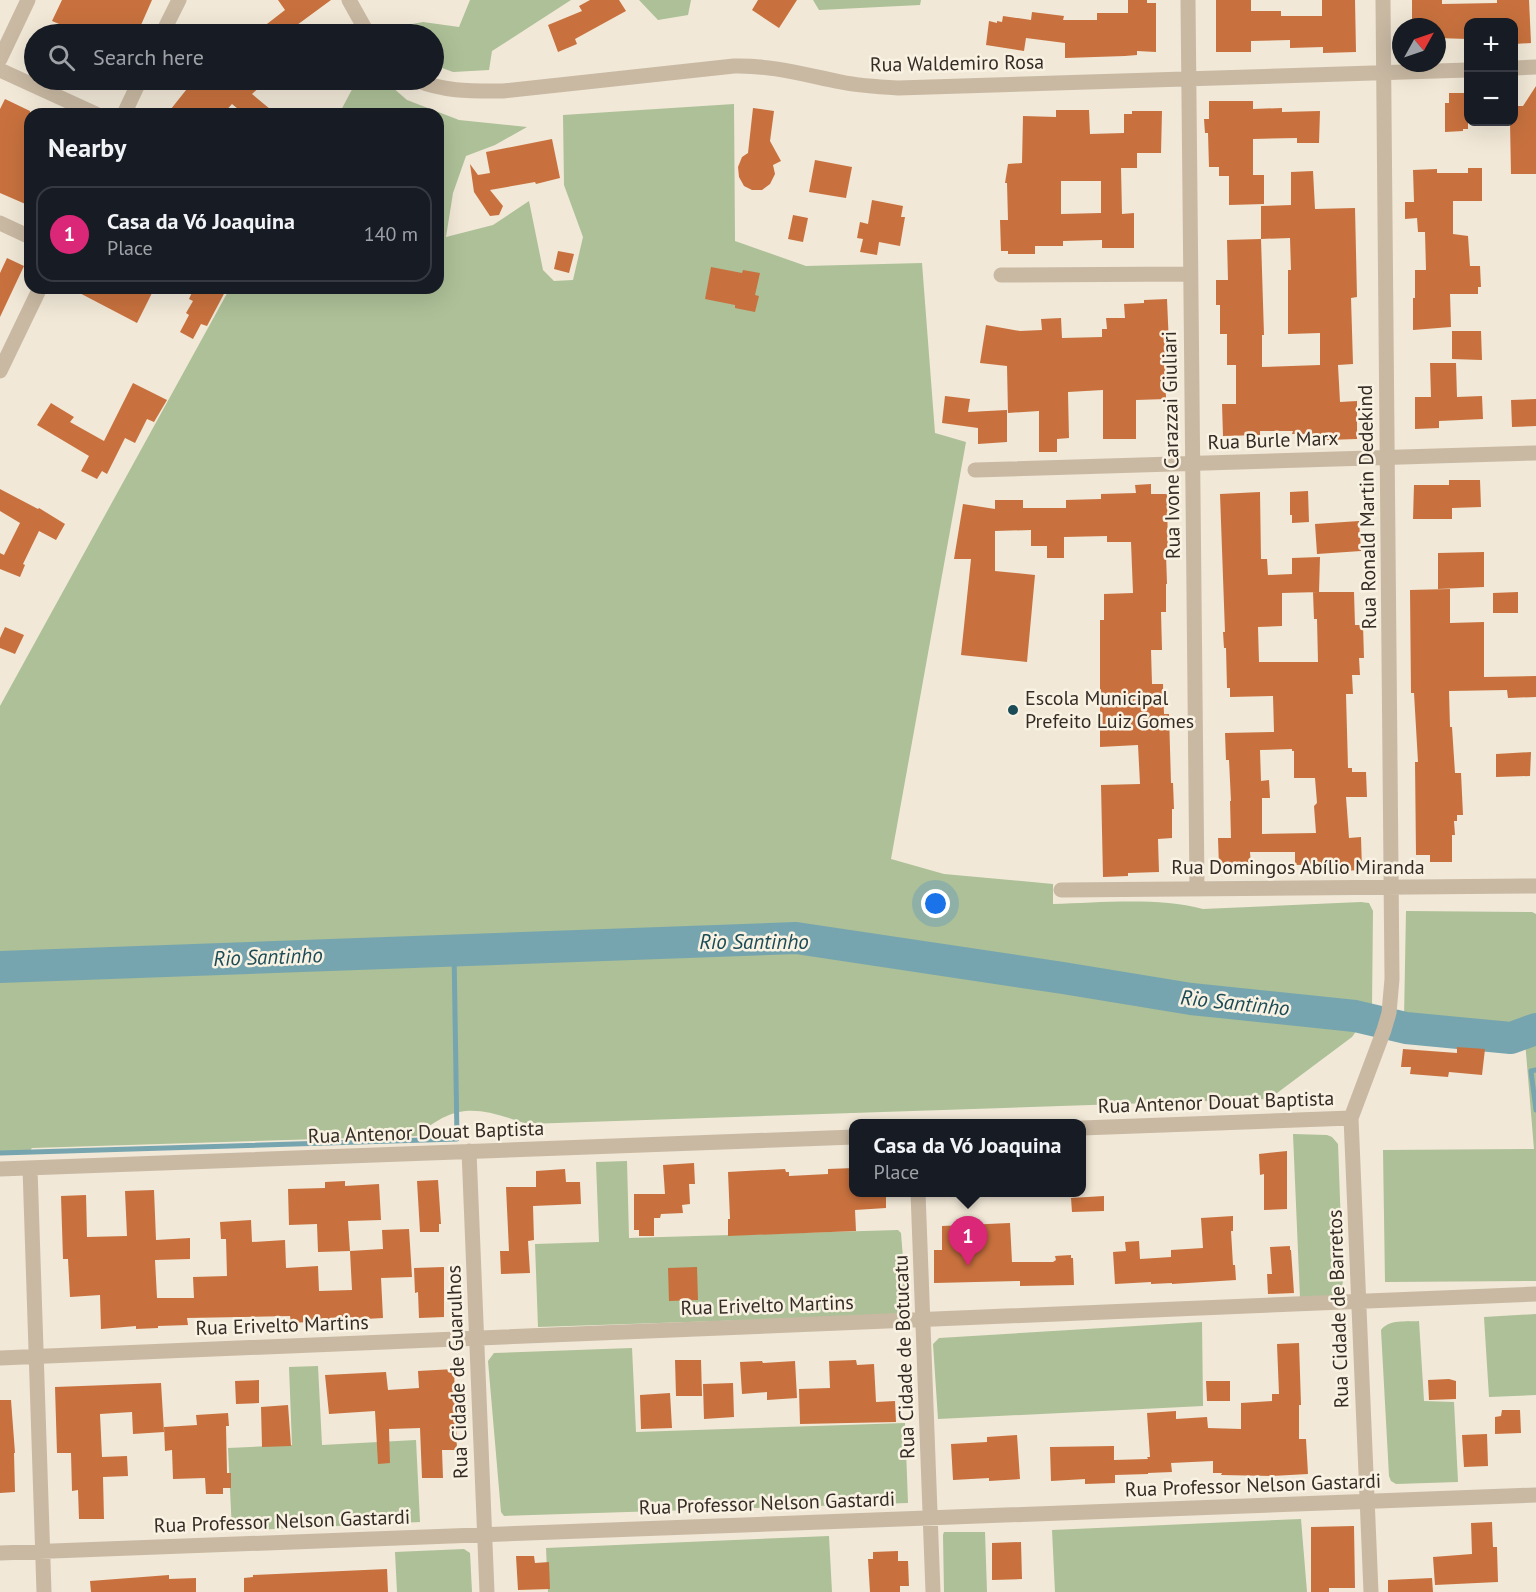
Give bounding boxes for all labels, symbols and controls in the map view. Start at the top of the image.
north arrow [1392,18,1446,72]
map controls [1464,18,1518,126]
button: + [1464,18,1518,72]
search box [24,24,444,90]
icon: search [45,41,78,74]
text: Search here [93,43,204,71]
street label: Rua Waldemiro Rosa [870,48,1044,78]
button: − [1464,72,1518,126]
text: Nearby [48,131,126,164]
text: Casa da Vó Joaquina [107,207,295,235]
text: 1 [64,221,75,247]
text: 140 m [364,221,418,247]
text: Place [107,235,153,261]
street label: Rua Ivone Carazzai Giuliari [1156,331,1186,559]
street label: Rua Ronald Martin Dedekind [1352,385,1382,629]
street label: Rua Burle Marx [1207,425,1339,455]
place label: Escola Municipal Prefeito Luiz Gomes [1025,685,1194,734]
marker: Escola Municipal Prefeito Luiz Gomes [1006,703,1020,717]
street label: Rua Domingos Abílio Miranda [1171,854,1425,880]
your location [921,889,950,918]
water label: Rio Santinho [699,928,809,955]
water label: Rio Santinho [213,941,323,972]
water label: Rio Santinho [1179,983,1291,1022]
street label: Rua Antenor Douat Baptista [1097,1085,1335,1119]
street label: Rua Antenor Douat Baptista [307,1115,545,1149]
popup [849,1119,1086,1197]
text: Casa da Vó Joaquina [874,1131,1061,1159]
text: Place [874,1159,919,1185]
street label: Rua Cidade de Barretos [1322,1209,1354,1409]
pin: 1 [948,1216,988,1266]
street label: Rua Cidade de Botucatu [887,1255,921,1459]
street label: Rua Cidade de Guarulhos [440,1265,474,1479]
street label: Rua Erivelto Martins [680,1289,854,1321]
street label: Rua Erivelto Martins [195,1309,369,1341]
street label: Rua Professor Nelson Gastardi [1124,1468,1382,1502]
street label: Rua Professor Nelson Gastardi [638,1486,896,1520]
street label: Rua Professor Nelson Gastardi [153,1504,411,1538]

